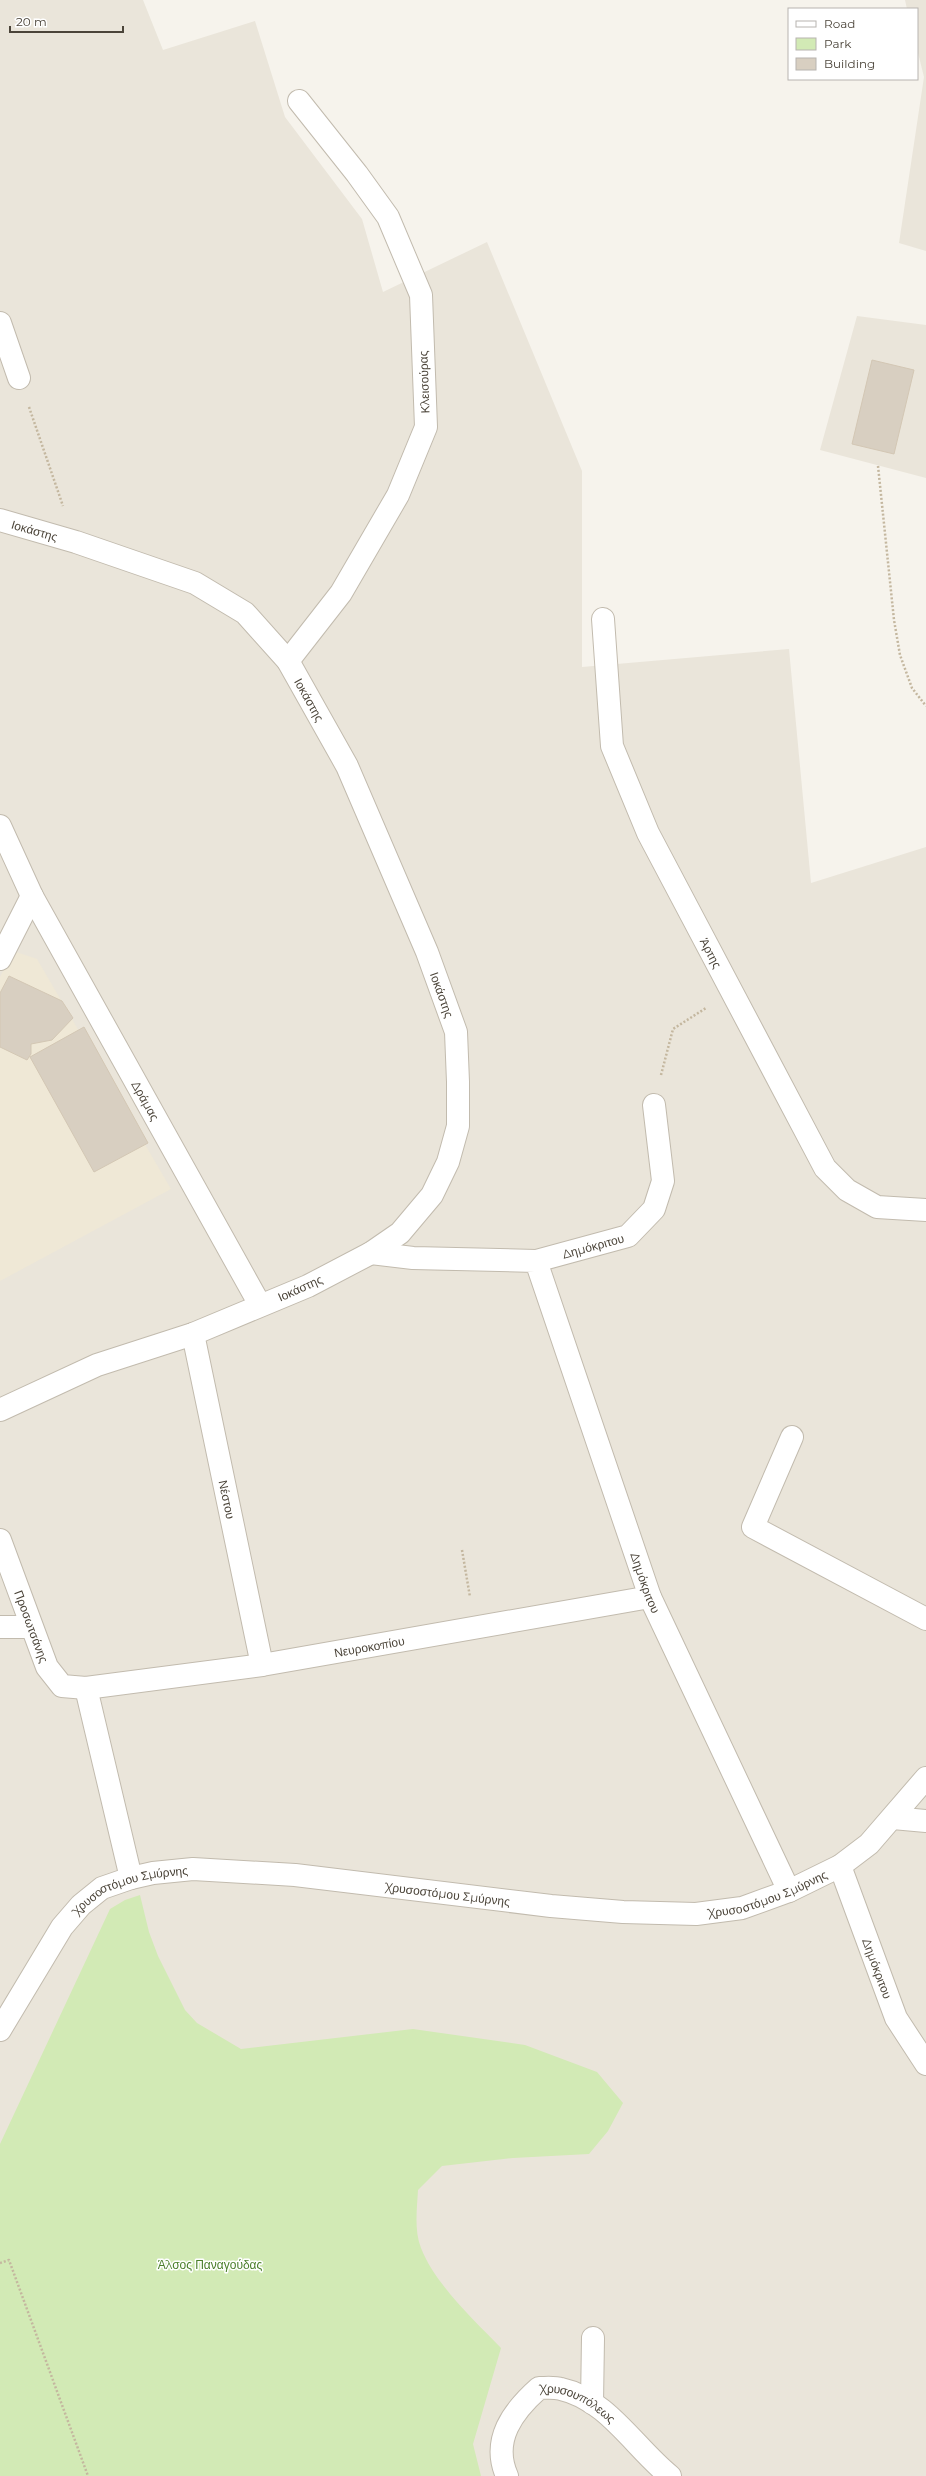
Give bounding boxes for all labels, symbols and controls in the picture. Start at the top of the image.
scale bar [10,8,123,34]
legend [788,8,918,80]
text: 20 m [16,14,47,29]
text: Road [824,16,855,31]
text: Park [824,36,852,51]
text: Building [824,56,875,71]
street label: Κλεισούρας [415,350,433,414]
street label: Ιοκάστης [10,516,60,544]
street label: Ιοκάστης [292,675,328,724]
street label: Άρτης [697,935,725,971]
street label: Ιοκάστης [427,970,458,1020]
street label: Δράμας [129,1078,163,1123]
street label: Δημόκριτου [560,1230,626,1261]
street label: Ιοκάστης [275,1271,325,1304]
street label: Νέστου [216,1479,239,1520]
street label: Δημόκριτου [628,1550,664,1615]
street label: Προσωτσάνης [12,1588,52,1665]
street label: Νευροκοπίου [333,1633,406,1660]
street label: Χρυσοστόμου Σμύρνης [68,1862,189,1919]
street label: Χρυσοστόμου Σμύρνης [705,1866,829,1920]
street label: Χρυσοστόμου Σμύρνης [383,1878,511,1909]
street label: Δημόκριτου [860,1936,896,2001]
park label: Άλσος Παναγούδας [158,2257,263,2272]
street label: Χρυσουπόλεως [538,2380,619,2426]

